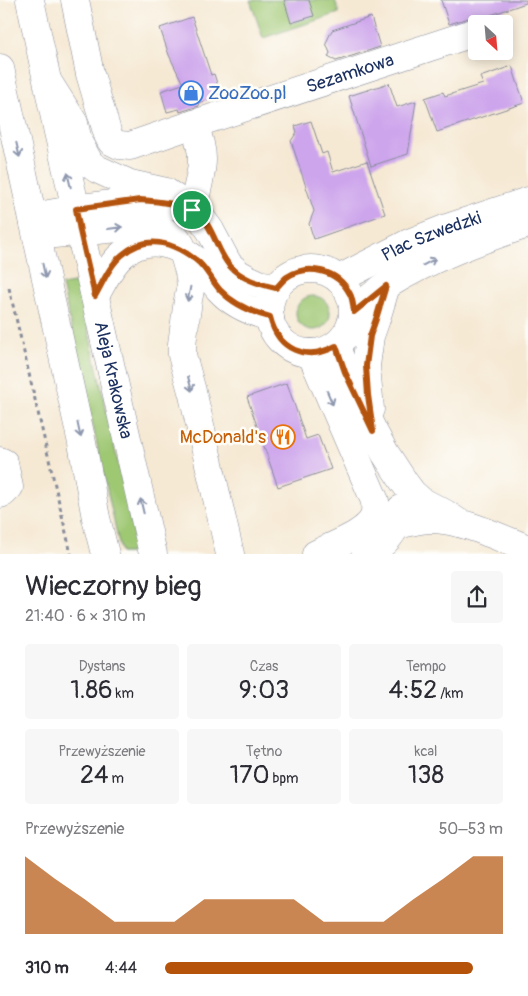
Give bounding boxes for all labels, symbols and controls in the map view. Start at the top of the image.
north arrow [468,15,512,60]
map controls [468,15,513,60]
street label: Sezamkowa [303,48,397,98]
shop icon: ZooZoo.pl [178,80,204,106]
place label: ZooZoo.pl [208,82,287,105]
one-way arrow [13,141,23,157]
one-way arrow [64,173,73,189]
pin [171,189,213,231]
icon: arrive [178,196,206,224]
street label: Plac Szwedzki [378,206,484,267]
one-way arrow [107,223,123,233]
one-way arrow [421,257,436,267]
one-way arrow [40,263,50,279]
one-way arrow [184,285,193,301]
street label: Aleja Krakowska [89,319,138,441]
one-way arrow [186,375,195,391]
one-way arrow [326,390,336,405]
one-way arrow [75,421,84,437]
restaurant icon: McDonald's [270,424,296,450]
place label: McDonald's [180,426,266,449]
one-way arrow [137,498,146,514]
text: Wieczorny bieg [25,569,202,604]
button: share [451,571,503,623]
text: 21:40 · 6 × 310 m [25,606,146,626]
text: Dystans [79,658,125,675]
text: Czas [250,658,278,675]
text: Tempo [406,658,446,675]
text: 1.86 [70,675,113,706]
text: 9:03 [239,675,289,706]
text: 4:52 [388,675,437,706]
text: km [113,685,134,702]
text: /km [437,685,464,702]
text: Przewyższenie [59,743,145,760]
text: Tętno [246,743,282,760]
text: kcal [415,743,437,760]
text: 24 [80,760,109,791]
text: 170 [229,760,270,791]
text: 138 [408,760,444,791]
text: m [109,770,124,787]
text: bpm [270,770,299,787]
text: Przewyższenie [25,819,124,839]
text: 50–53 m [439,819,503,839]
text: 310 m [25,958,69,978]
text: 4:44 [105,958,137,978]

